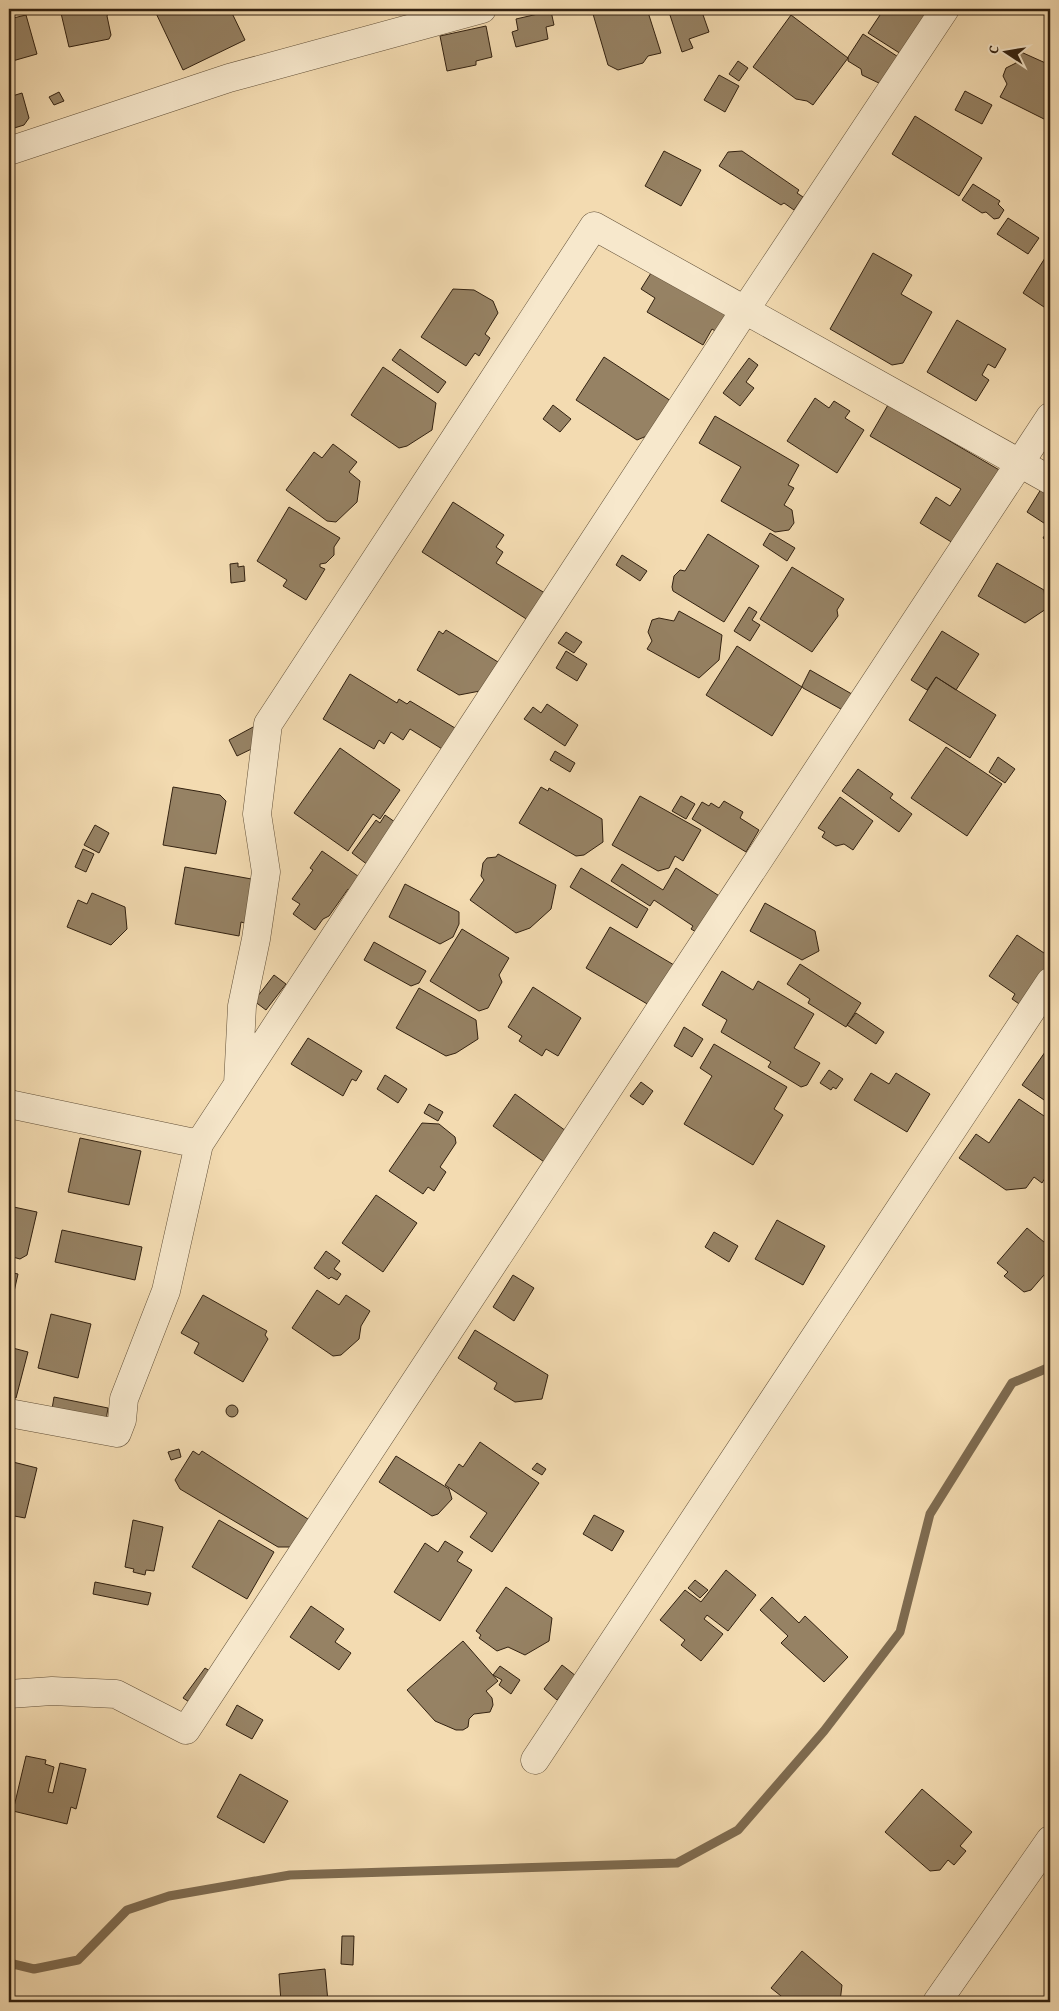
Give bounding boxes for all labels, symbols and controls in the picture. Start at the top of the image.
north arrow [982,28,1032,78]
text: С [983,43,1004,55]

